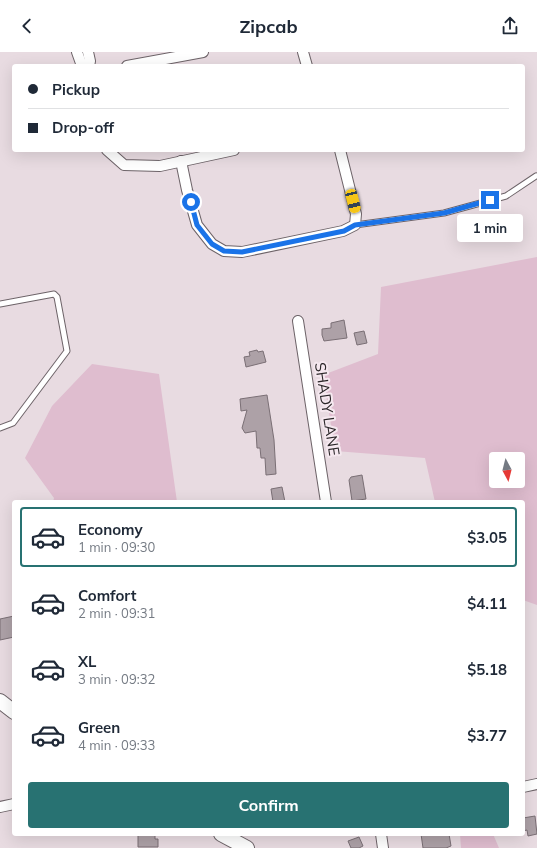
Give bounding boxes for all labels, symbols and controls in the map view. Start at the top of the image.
icon: back [16,15,38,37]
text: Zipcab [239,15,298,38]
icon: share [499,15,521,37]
text: Pickup [52,80,100,99]
text: Drop-off [52,118,114,137]
car [344,188,362,214]
route end [481,191,499,209]
route start [182,193,200,211]
callout: 1 min [457,214,523,242]
text: 1 min [473,220,507,236]
street label: SHADY LANE [311,361,344,457]
north arrow [489,452,525,488]
map controls [489,452,525,488]
icon: car [30,519,66,555]
text: Economy [78,520,143,539]
text: $3.05 [467,528,507,547]
text: 1 min · 09:30 [78,539,155,555]
icon: car [30,585,66,621]
text: Comfort [78,586,136,605]
text: $4.11 [467,594,507,613]
text: 2 min · 09:31 [78,605,155,621]
icon: car [30,651,66,687]
text: XL [78,652,96,671]
text: $5.18 [467,660,507,679]
text: 3 min · 09:32 [78,671,155,687]
icon: car [30,717,66,753]
text: Green [78,718,120,737]
text: $3.77 [467,726,507,745]
text: 4 min · 09:33 [78,737,155,753]
button: Confirm [28,782,509,828]

